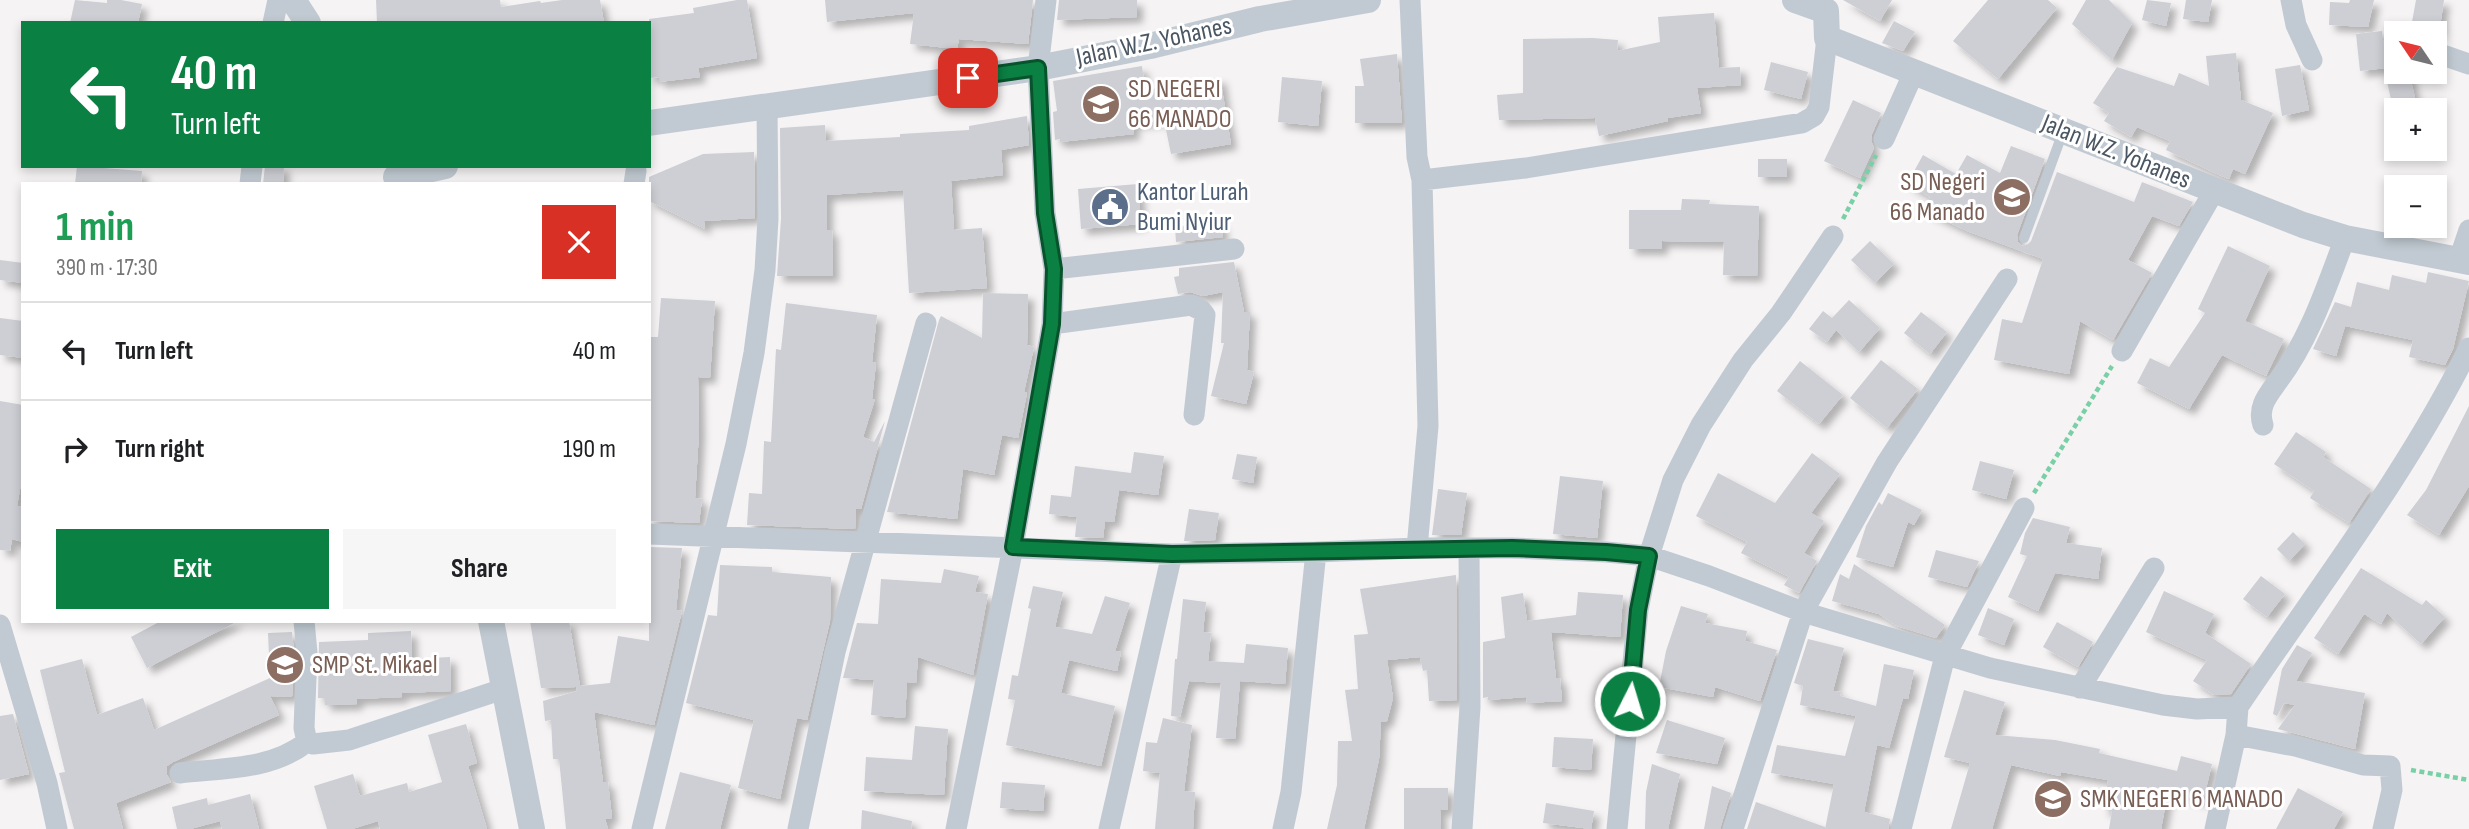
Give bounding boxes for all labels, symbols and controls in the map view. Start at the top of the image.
street label: Jalan W.Z. Yohanes [1072,10,1235,74]
north arrow [2384,21,2446,84]
map controls [2384,21,2447,238]
text: 40 m [171,45,257,104]
pin [938,48,998,108]
icon: left [56,49,147,140]
icon: arrive [949,59,987,97]
place label: SD NEGERI 66 MANADO [1128,74,1231,135]
school or university icon: SD NEGERI 66 MANADO [1080,83,1122,125]
button: + [2384,98,2447,161]
text: Turn left [171,105,261,144]
street label: Jalan W.Z. Yohanes [2036,108,2195,196]
place label: SD Negeri 66 Manado [1890,167,1985,228]
button: − [2384,175,2447,238]
school or university icon: SD Negeri 66 Manado [1991,176,2033,218]
place label: Kantor Lurah Bumi Nyiur [1137,177,1249,238]
public building icon: Kantor Lurah Bumi Nyiur [1089,186,1131,228]
text: 1 min [56,202,134,253]
button: close [542,205,616,279]
text: 390 m · 17:30 [56,254,158,282]
icon: left [56,332,94,370]
text: Turn left [115,336,193,367]
text: 40 m [573,336,616,367]
icon: right [56,430,94,468]
text: Turn right [115,434,204,465]
text: 190 m [563,434,616,465]
button: Exit [56,529,329,609]
button: Share [343,529,616,609]
school or university icon: SMP St. Mikael [264,644,306,686]
place label: SMP St. Mikael [312,650,438,681]
position arrow [1593,664,1667,738]
school or university icon: SMK NEGERI 6 MANADO [2032,778,2074,820]
place label: SMK NEGERI 6 MANADO [2080,784,2283,815]

